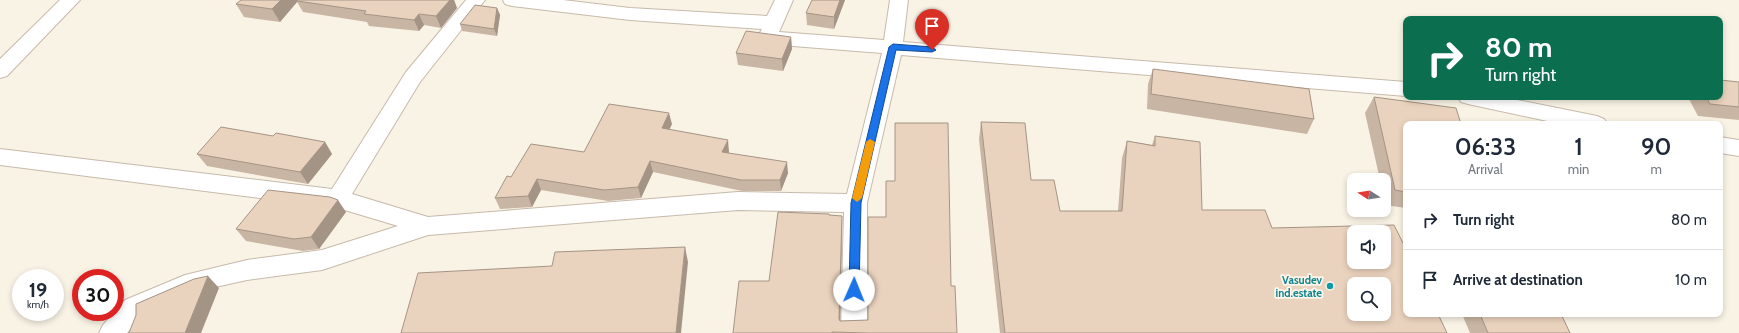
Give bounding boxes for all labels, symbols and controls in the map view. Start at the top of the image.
pin [915,9,949,50]
icon: arrive [921,15,943,37]
text: 80 m [1485,30,1552,64]
icon: right [1419,32,1471,84]
text: Turn right [1485,64,1556,86]
text: 06:33 [1455,132,1516,161]
text: 1 [1574,132,1583,161]
text: 90 [1641,132,1671,161]
text: Arrival [1468,161,1503,177]
text: min [1568,161,1589,177]
text: m [1650,161,1662,177]
north arrow [1347,173,1391,217]
map controls [1347,173,1391,321]
icon: right [1419,209,1441,231]
text: Turn right [1453,211,1514,229]
text: 80 m [1671,211,1707,229]
button: sound [1347,225,1391,269]
speed limit sign: 30 [72,269,124,321]
position arrow [833,269,875,311]
icon: arrive [1419,269,1441,291]
text: Arrive at destination [1453,271,1583,289]
text: 10 m [1675,271,1707,289]
place label: Vasudev ind.estate [1276,273,1323,300]
button: search [1347,277,1391,321]
text: 19 [29,278,47,302]
marker: Vasudev ind.estate [1325,281,1335,291]
text: km/h [27,298,49,311]

